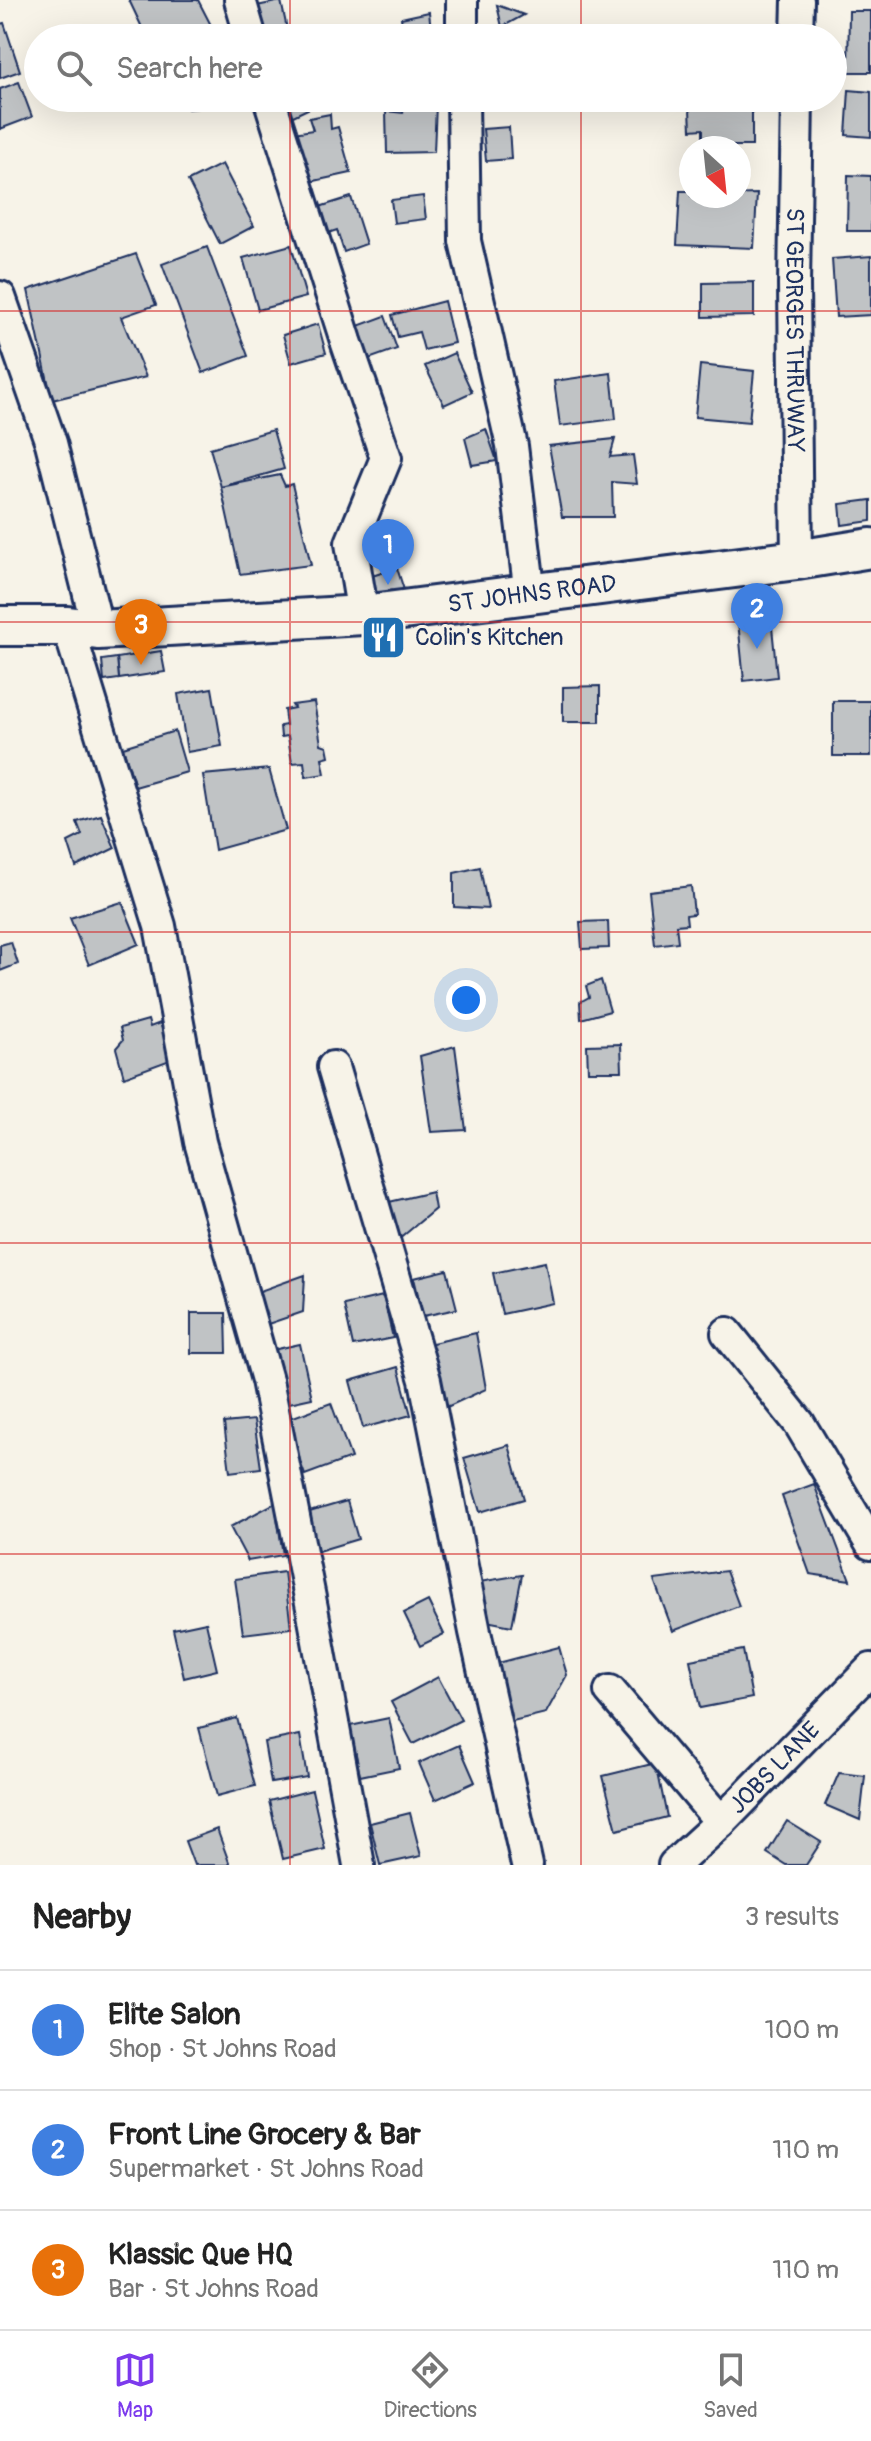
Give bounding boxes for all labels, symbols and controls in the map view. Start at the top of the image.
search box [24,24,847,112]
icon: search [52,46,96,90]
text: Search here [116,50,263,87]
north arrow [679,136,751,208]
street label: ST GEORGES THRUWAY [779,207,810,453]
pin: 1 [362,519,414,585]
street label: ST JOHNS ROAD [446,569,618,619]
pin: 2 [731,583,783,649]
pin: 3 [115,599,167,665]
restaurant icon: Colin's Kitchen [360,613,408,661]
place label: Colin's Kitchen [415,623,564,652]
your location [446,980,486,1020]
street label: JOBS LANE [723,1716,826,1820]
text: Nearby [32,1896,131,1939]
text: 3 results [745,1901,839,1933]
text: Elite Salon [108,1996,241,2033]
text: 1 [53,2014,63,2046]
text: 100 m [765,2014,839,2046]
text: Shop · St Johns Road [108,2033,337,2065]
text: Front Line Grocery & Bar [108,2116,421,2153]
text: 2 [51,2134,65,2166]
text: 110 m [772,2134,839,2166]
text: Supermarket · St Johns Road [108,2153,424,2185]
text: Klassic Que HQ [108,2236,293,2273]
text: 3 [51,2254,65,2286]
text: 110 m [772,2254,839,2286]
text: Bar · St Johns Road [108,2273,319,2305]
tab: Map [113,2348,157,2424]
tab: Directions [384,2348,477,2424]
tab: Saved [703,2348,758,2424]

